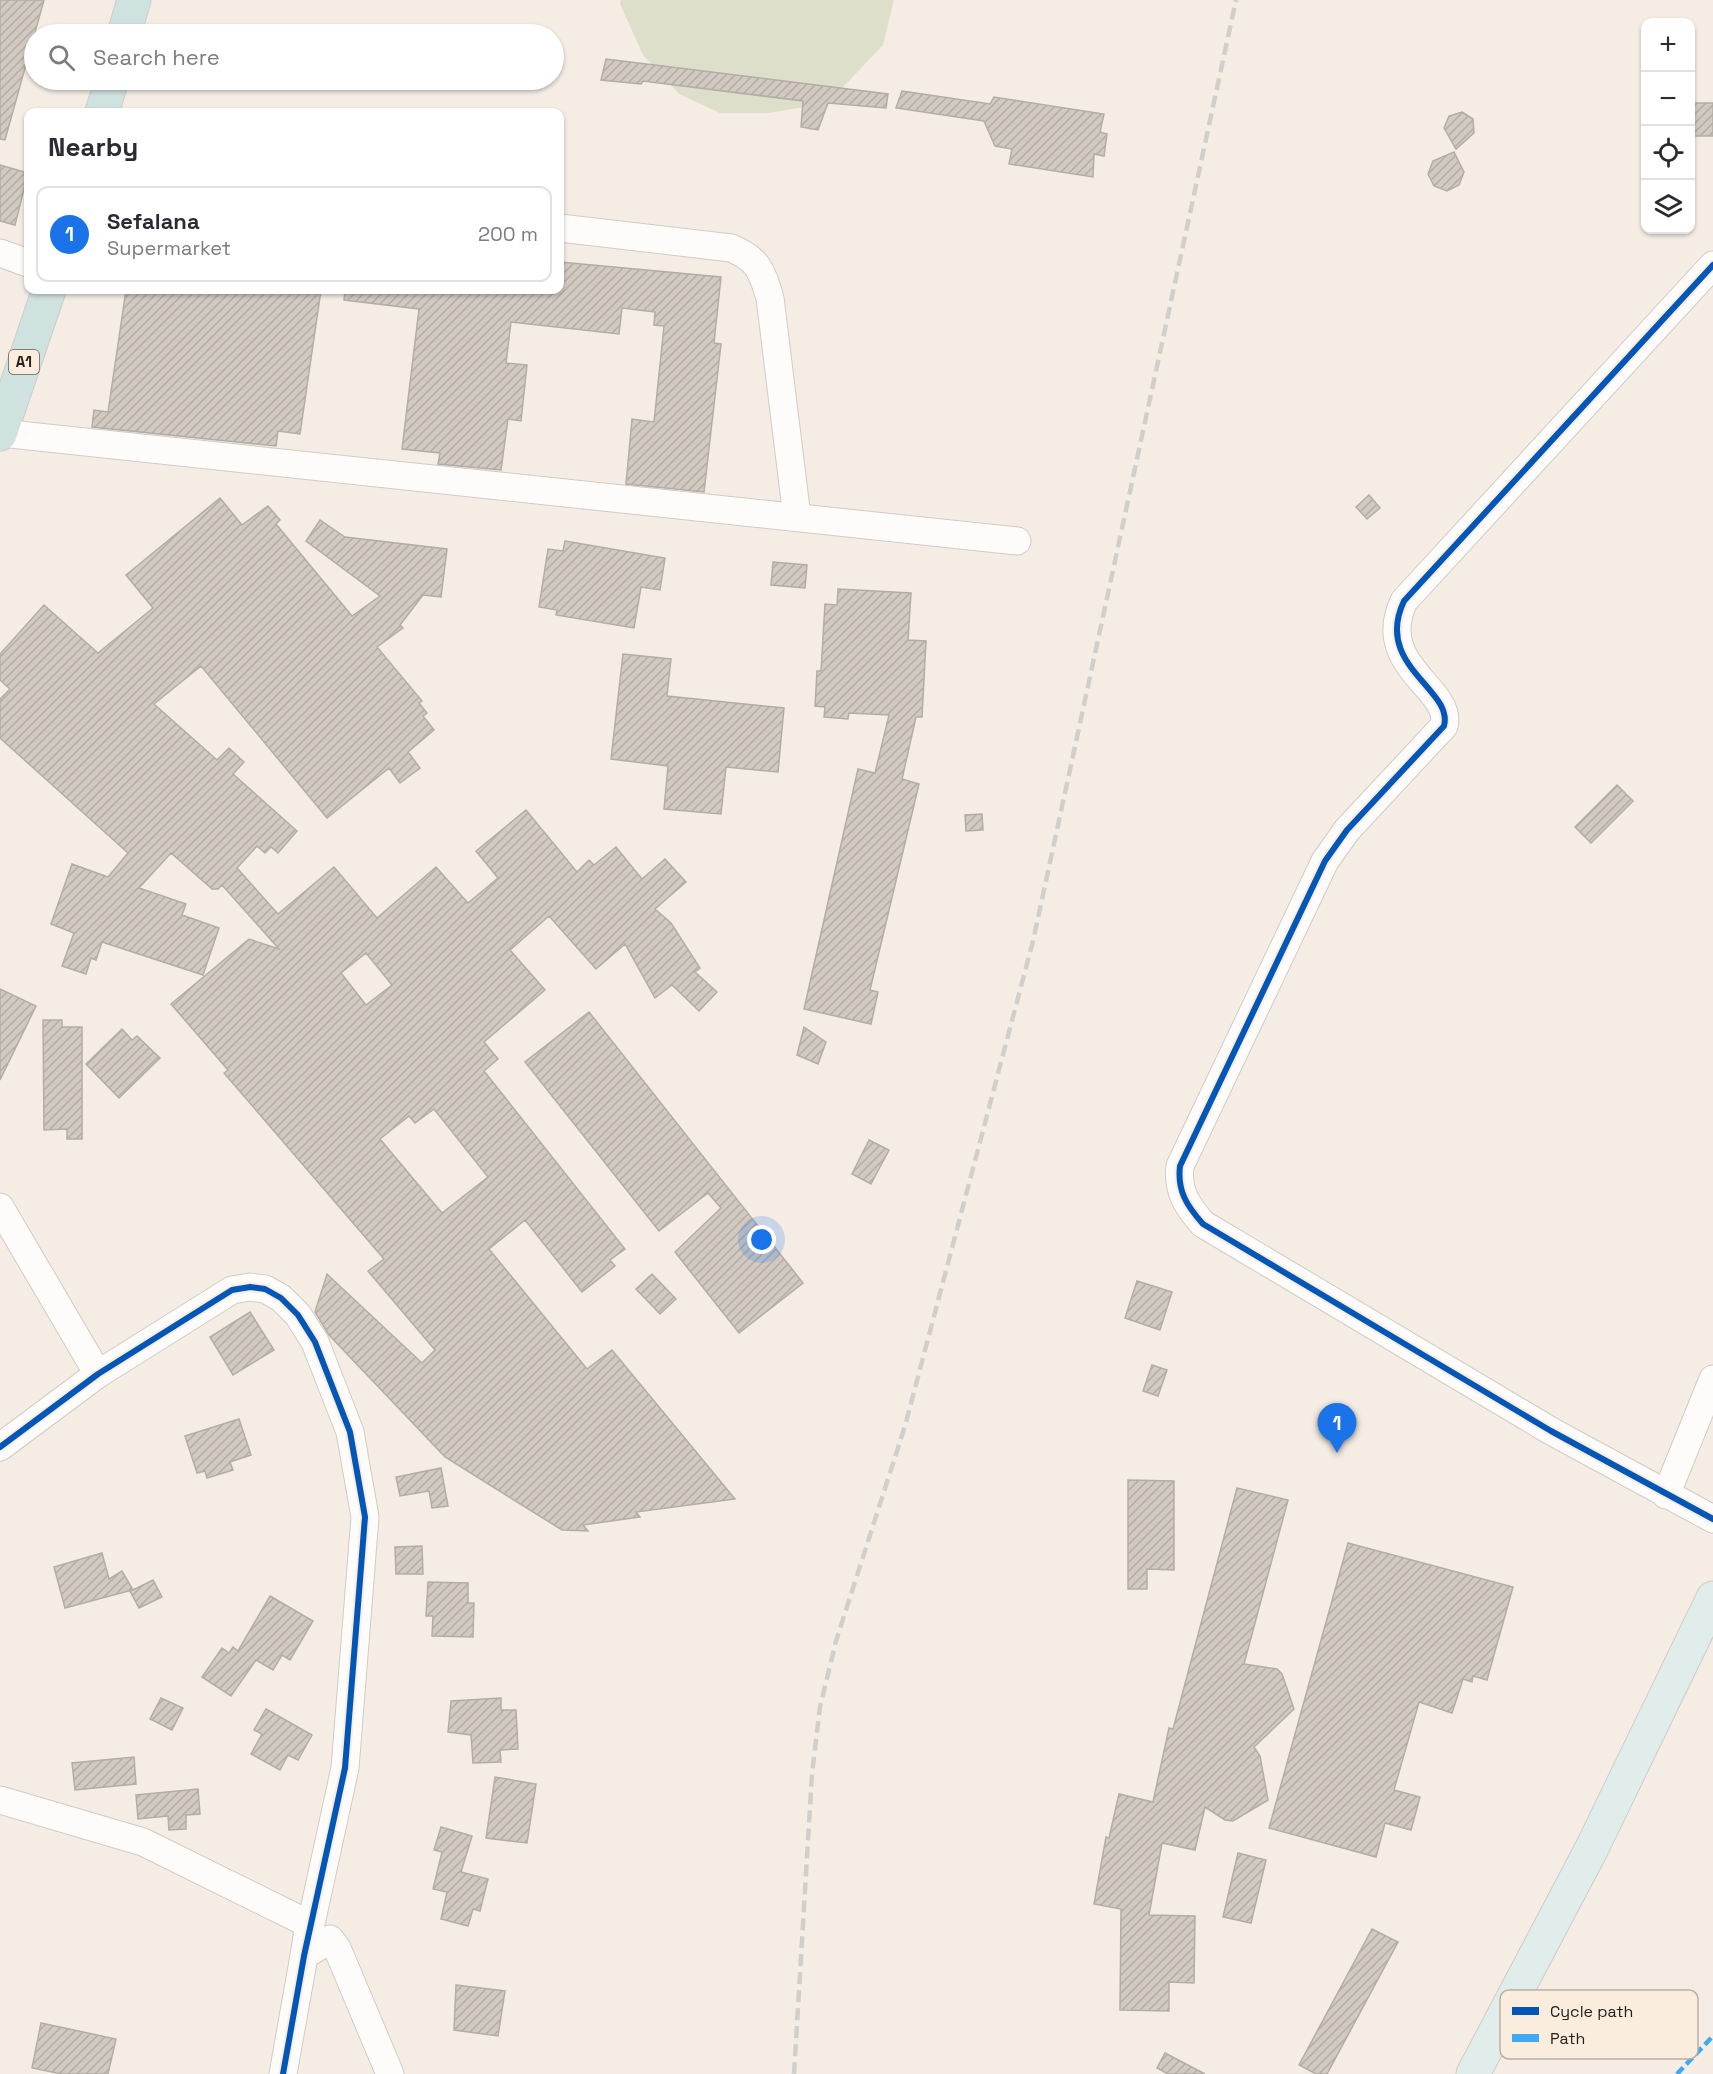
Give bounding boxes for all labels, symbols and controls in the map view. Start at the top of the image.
map controls [1641,18,1695,234]
button: + [1641,18,1695,72]
search box [24,24,564,90]
icon: search [45,41,78,74]
text: Search here [93,43,220,71]
button: − [1641,72,1695,126]
button: locate [1641,126,1695,180]
text: Nearby [48,130,138,164]
button: layers [1641,180,1695,234]
text: Sefalana [107,207,200,235]
text: 1 [65,221,74,247]
text: 200 m [478,221,538,247]
text: Supermarket [107,235,231,261]
road number: A1 [9,350,39,374]
your location [747,1225,776,1254]
pin: 1 [1318,1404,1356,1453]
legend [1500,1990,1698,2059]
text: Cycle path [1550,2001,1633,2022]
text: Path [1550,2028,1585,2049]

